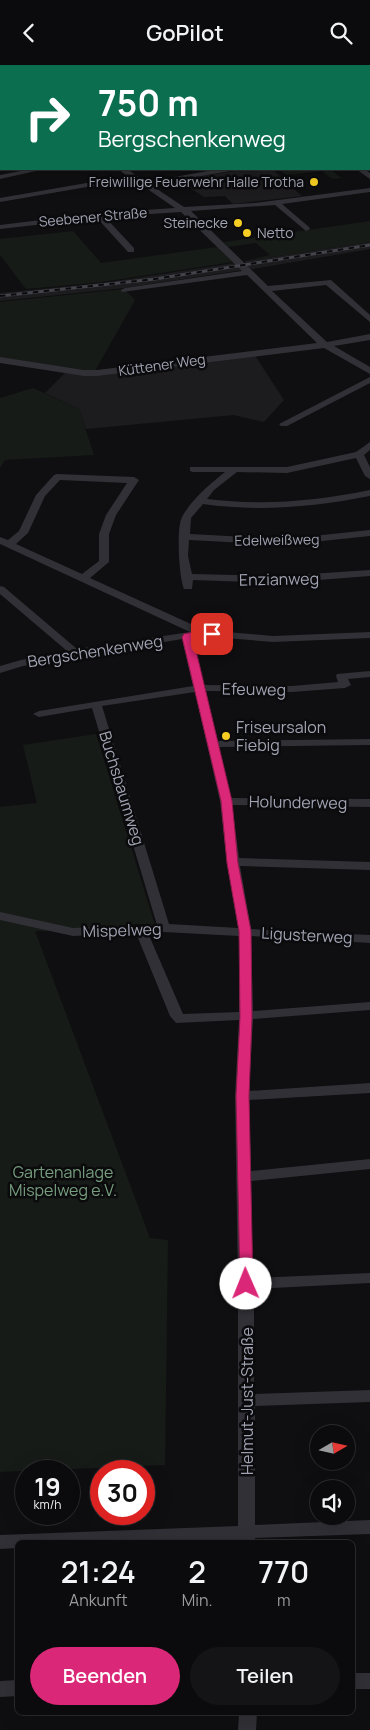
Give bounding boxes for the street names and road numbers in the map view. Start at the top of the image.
street label: Seebener Straße [38,202,148,231]
street label: Küttener Weg [117,349,207,380]
street label: Edelweißweg [234,529,320,550]
street label: Enzianweg [239,567,319,591]
street label: Bergschenkenweg [26,629,164,673]
street label: Efeuweg [222,677,286,701]
street label: Buchsbaumweg [94,728,150,848]
street label: Holunderweg [249,790,347,814]
street label: Mispelweg [82,918,162,942]
street label: Ligusterweg [261,922,353,948]
street label: Helmut-Just-Straße [236,1327,258,1475]

